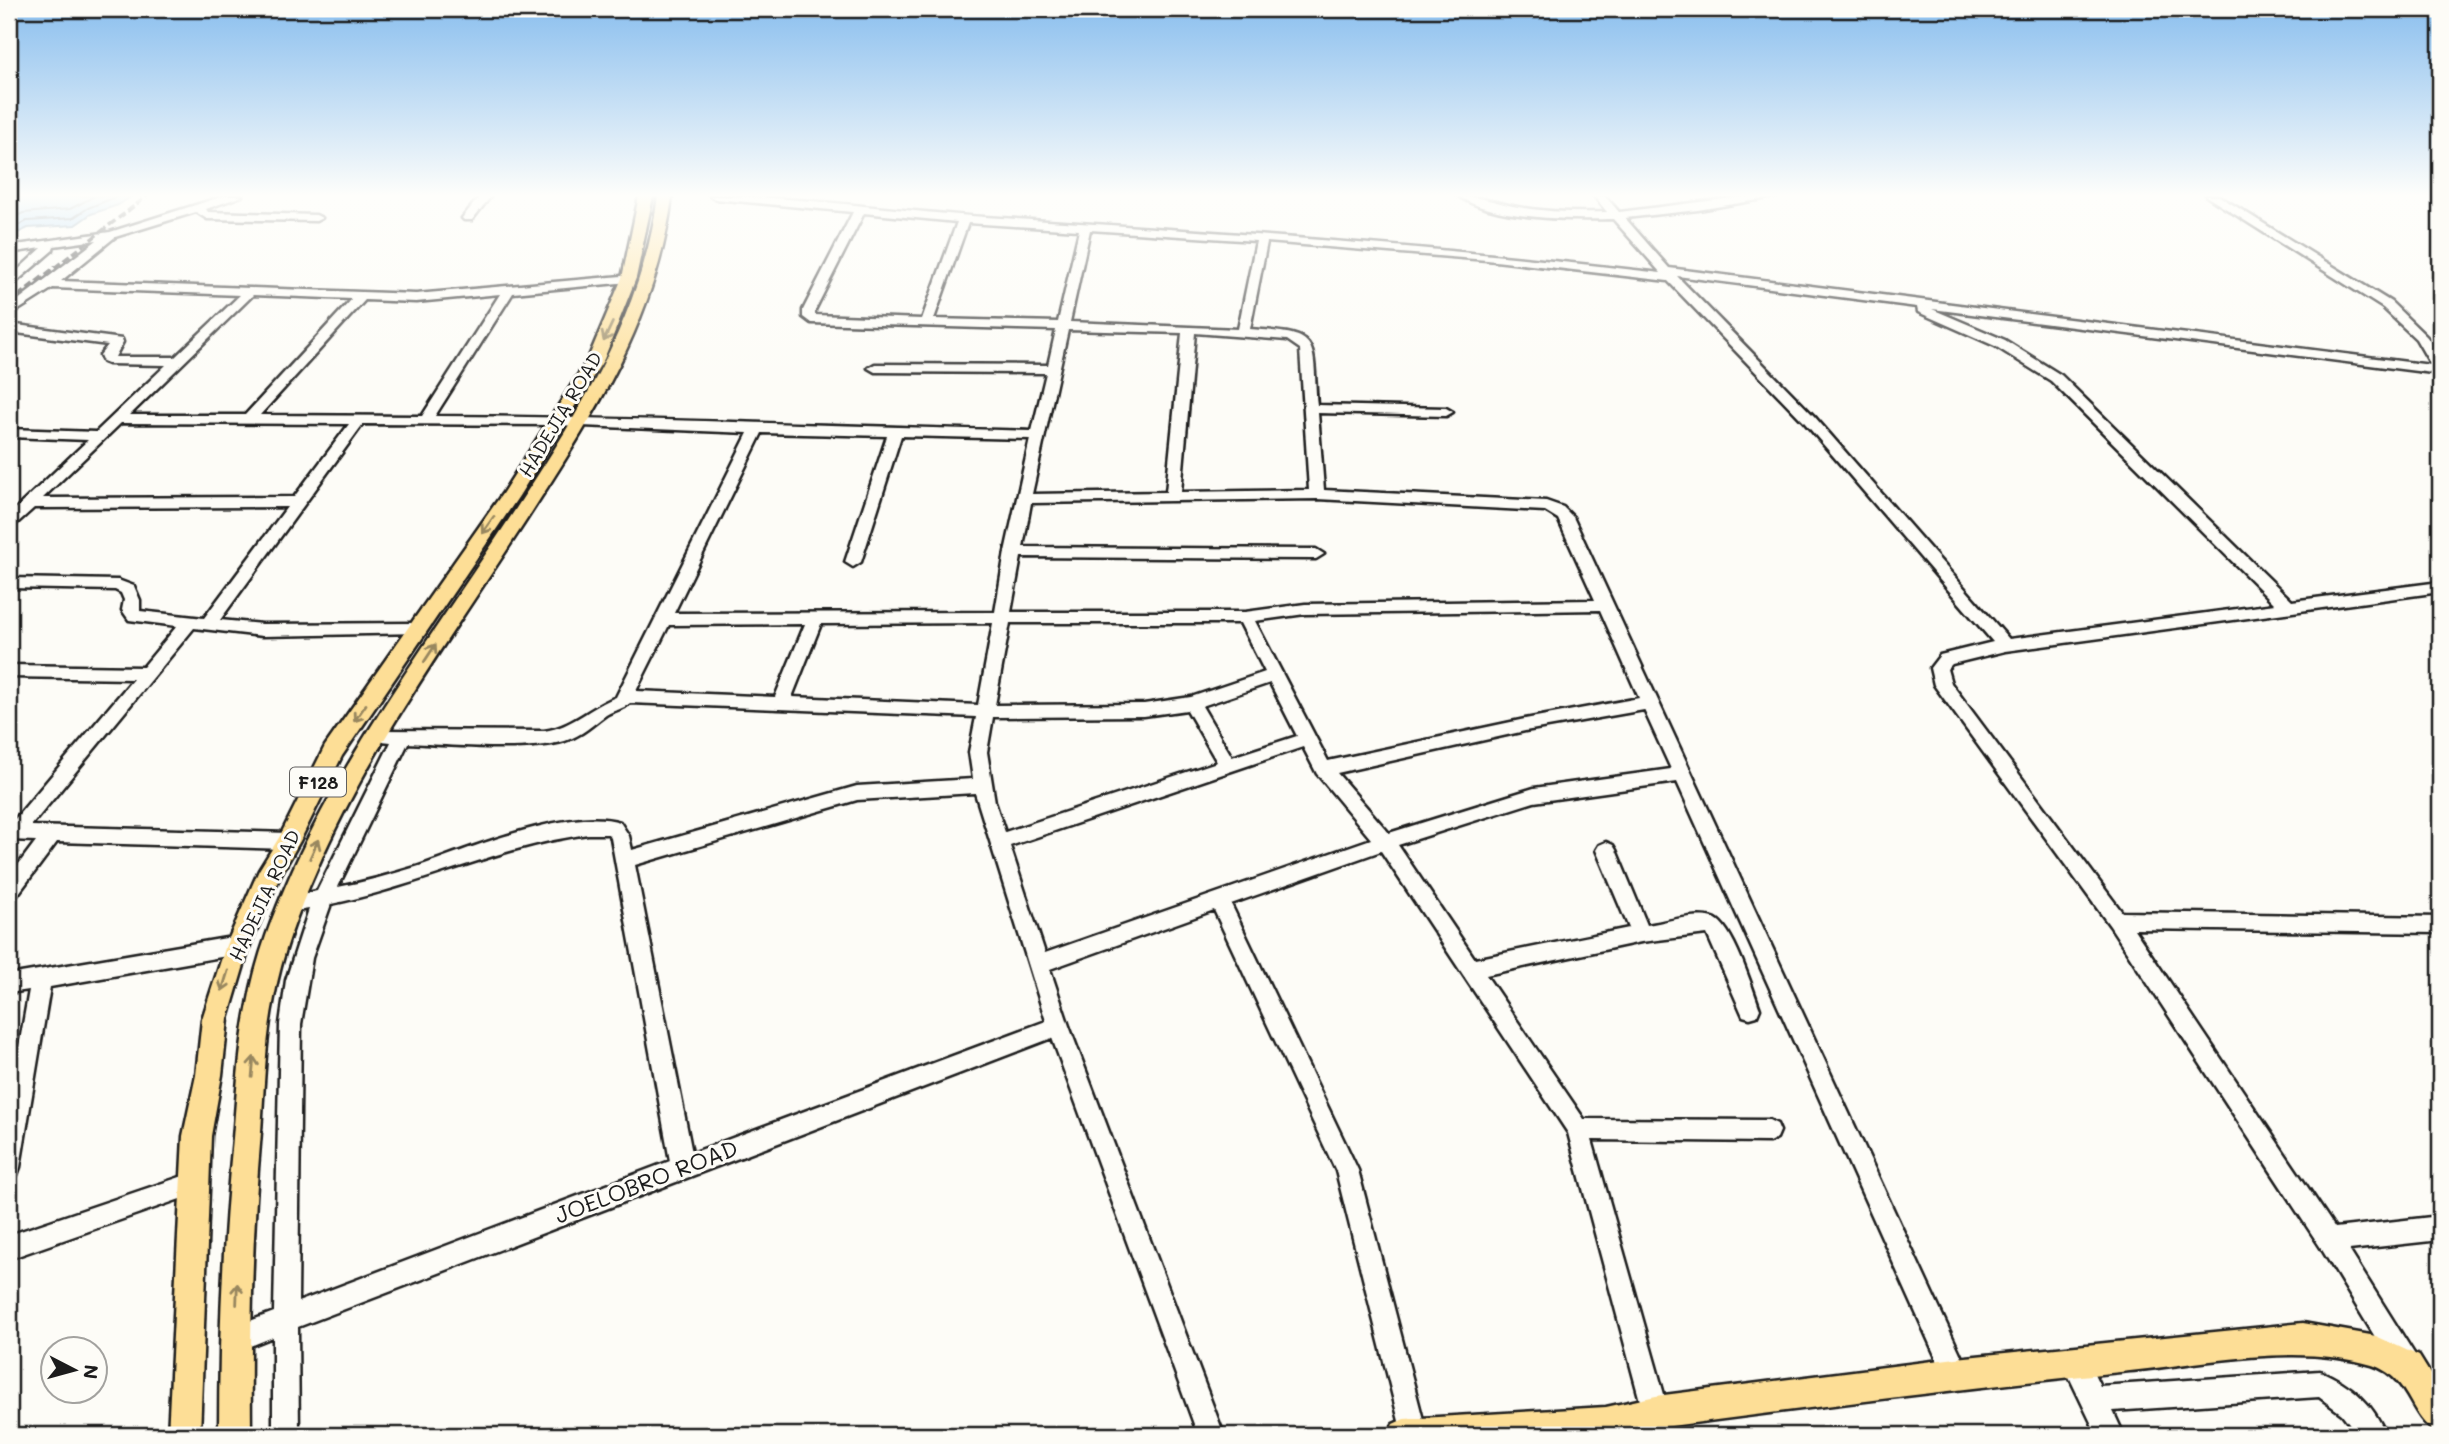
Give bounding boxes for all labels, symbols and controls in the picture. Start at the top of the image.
one-way arrow [601,322,614,343]
street label: HADEJIA ROAD [513,347,607,481]
one-way arrow [481,515,496,534]
one-way arrow [423,644,437,664]
one-way arrow [353,703,367,722]
road number: F128 [290,768,346,796]
street label: HADEJIA ROAD [223,825,305,965]
one-way arrow [308,839,321,860]
one-way arrow [218,970,231,992]
one-way arrow [247,1056,260,1079]
street label: JOELOBRO ROAD [550,1132,742,1230]
one-way arrow [230,1282,243,1305]
north arrow [38,1336,108,1406]
text: N [78,1363,105,1380]

